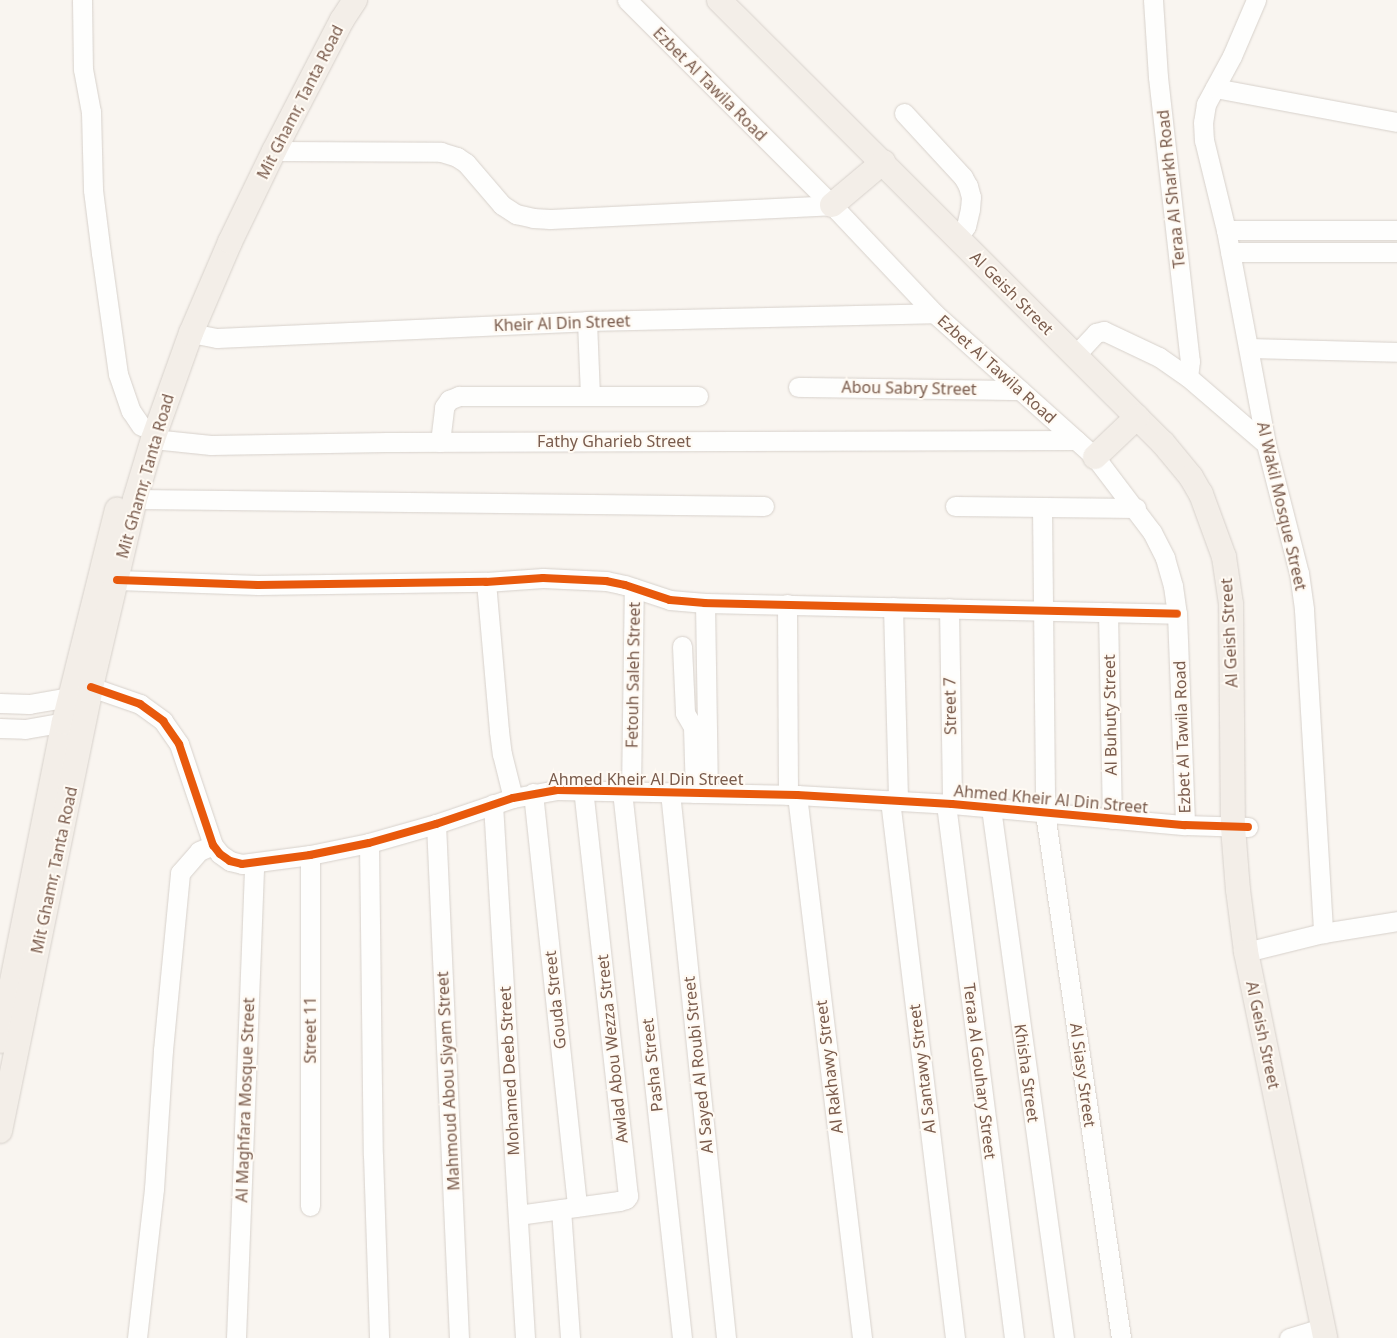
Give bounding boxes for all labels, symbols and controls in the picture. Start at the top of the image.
street label: Mit Ghamr, Tanta Road [253,22,347,182]
street label: Ezbet Al Tawila Road [649,23,771,145]
street label: Teraa Al Sharkh Road [1153,109,1189,269]
street label: Al Geish Street [966,247,1058,339]
street label: Kheir Al Din Street [493,311,631,335]
street label: Ezbet Al Tawila Road [934,311,1060,427]
street label: Abou Sabry Street [841,377,977,399]
street label: Mit Ghamr, Tanta Road [112,391,178,561]
street label: Al Wakil Mosque Street [1253,420,1311,592]
street label: Fathy Gharieb Street [537,431,691,451]
street label: Al Geish Street [1217,578,1241,688]
street label: Fetouh Saleh Street [622,602,644,748]
street label: Al Buhuty Street [1099,654,1121,776]
street label: Ezbet Al Tawila Road [1170,660,1194,814]
street label: Street 7 [940,677,960,735]
street label: Ahmed Kheir Al Din Street [549,769,743,789]
street label: Ahmed Kheir Al Din Street [953,781,1149,817]
street label: Mit Ghamr, Tanta Road [27,785,81,955]
street label: Gouda Street [540,950,570,1050]
street label: Awlad Abou Wezza Street [593,954,631,1144]
street label: Mahmoud Abou Siyam Street [433,971,463,1191]
street label: Al Sayed Al Roubi Street [679,975,717,1155]
street label: Al Geish Street [1242,979,1284,1091]
street label: Teraa Al Gouhary Street [960,982,1000,1160]
street label: Mohamed Deeb Street [495,986,523,1156]
street label: Street 11 [300,996,320,1064]
street label: Al Maghfara Mosque Street [232,997,258,1203]
street label: Al Rakhawy Street [811,999,847,1135]
street label: Al Santawy Street [905,1003,939,1135]
street label: Pasha Street [638,1017,666,1113]
street label: Al Siasy Street [1066,1022,1100,1128]
street label: Khisha Street [1011,1023,1043,1123]

